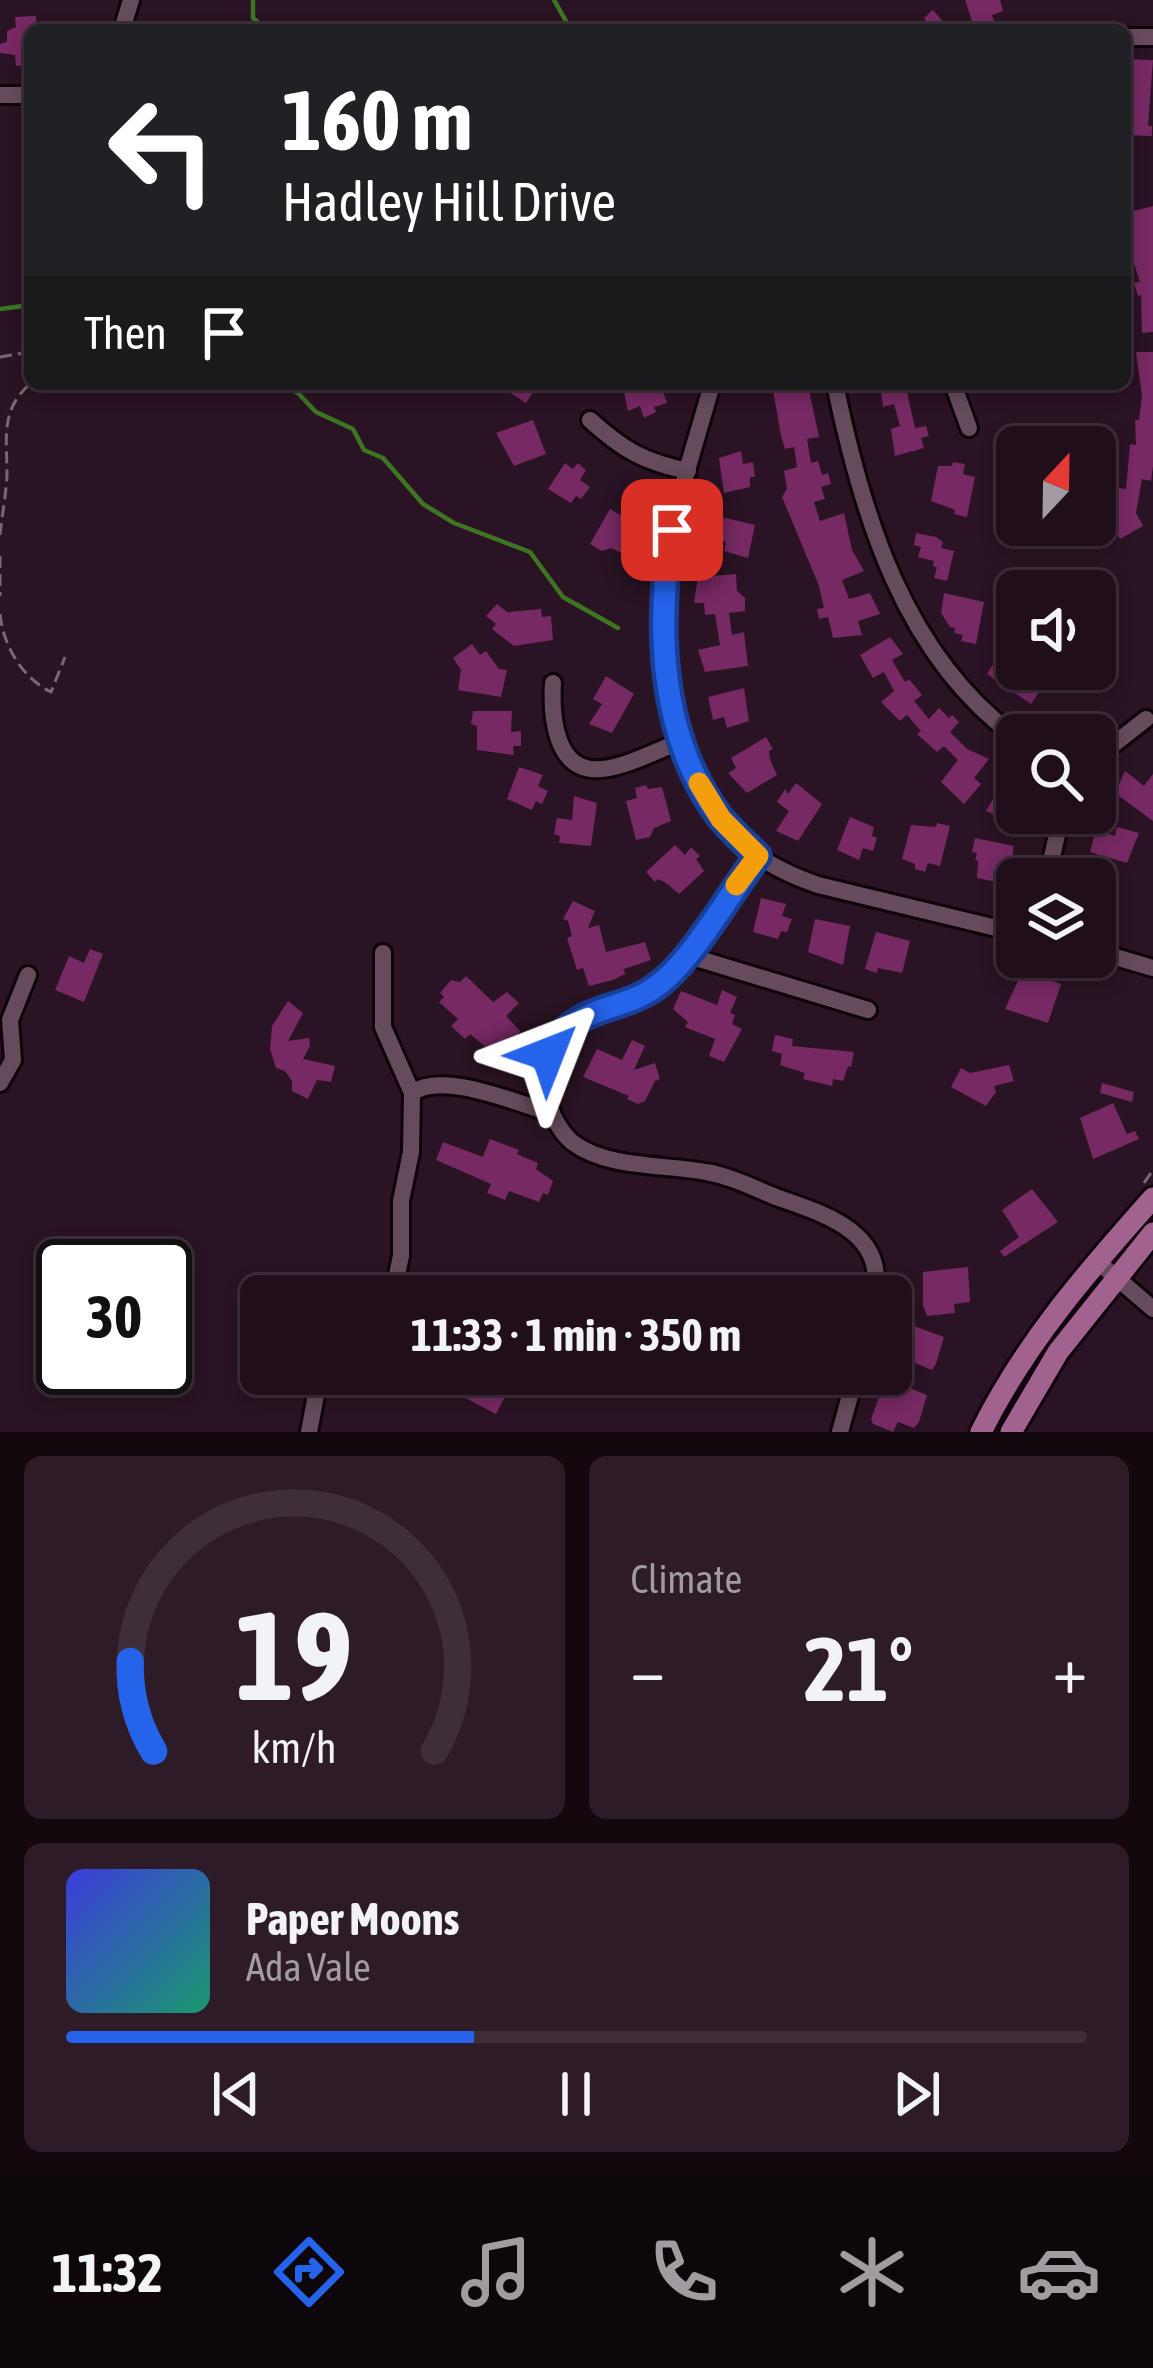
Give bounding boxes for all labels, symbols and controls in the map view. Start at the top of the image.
icon: left [84,72,240,228]
text: 160 m [282,72,472,168]
text: Hadley Hill Drive [282,171,616,232]
icon: arrive [191,300,257,366]
text: Then [84,307,167,359]
north arrow [996,426,1116,546]
map controls [996,426,1116,978]
pin [621,479,723,581]
icon: arrive [639,497,705,563]
button: sound [996,570,1116,690]
button: search [996,714,1116,834]
button: layers [996,858,1116,978]
position arrow [485,991,611,1117]
speed limit sign: 30 [36,1239,192,1395]
text: 11:33 · 1 min · 350 m [411,1309,741,1361]
text: Climate [631,1557,742,1601]
text: 19 [236,1583,353,1726]
text: 21° [804,1617,913,1720]
text: − [631,1631,665,1707]
text: + [1053,1631,1087,1707]
text: km/h [252,1722,337,1771]
text: Paper Moons [246,1893,459,1945]
text: Ada Vale [246,1945,371,1989]
icon: previous [203,2061,269,2127]
icon: pause [543,2061,609,2127]
icon: next [884,2061,950,2127]
icon: directions [267,2230,351,2314]
icon: music [454,2230,538,2314]
icon: phone [642,2230,726,2314]
icon: climate [830,2230,914,2314]
icon: car [1017,2230,1101,2314]
text: 11:32 [52,2242,163,2303]

